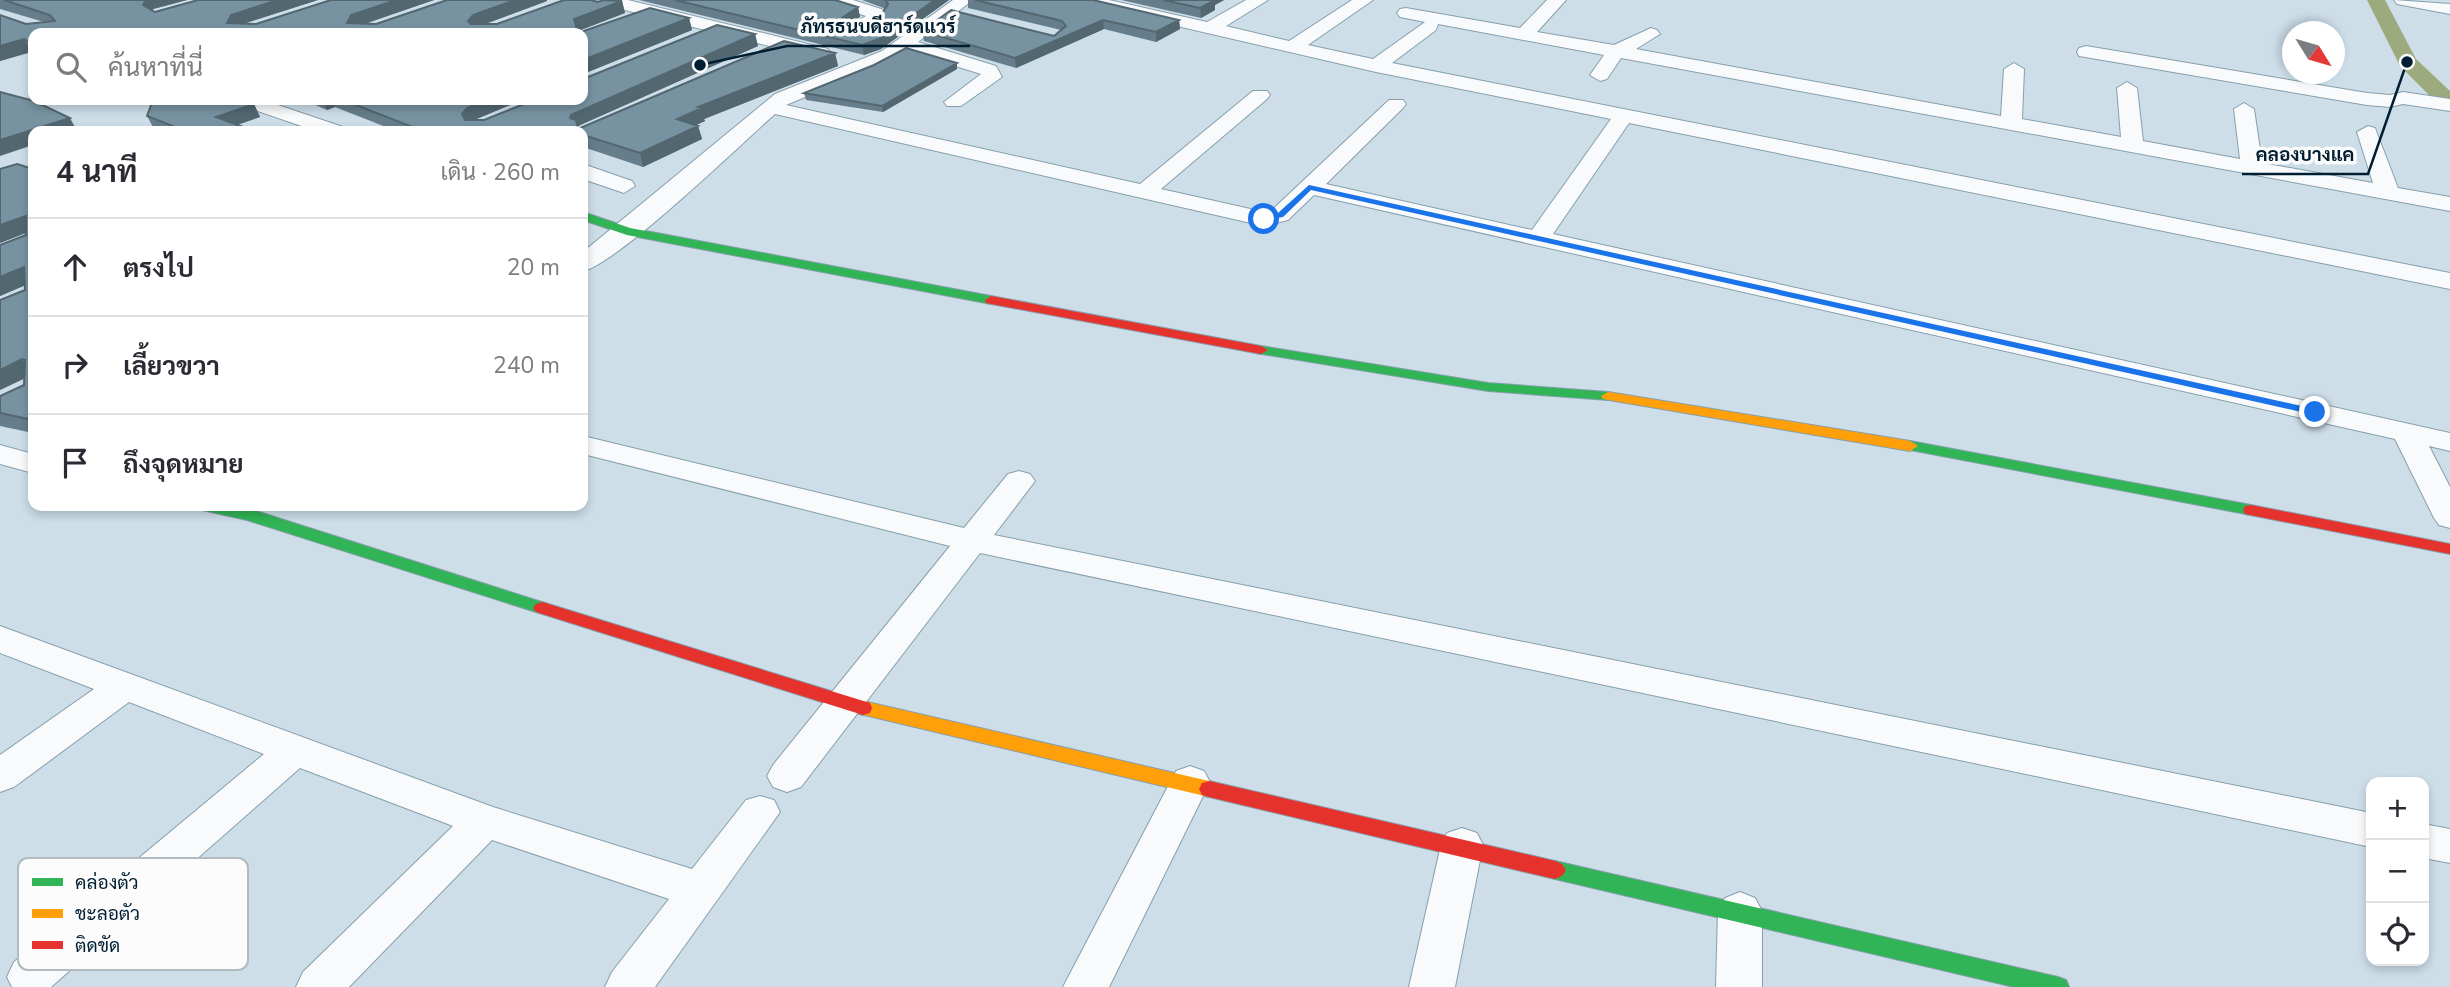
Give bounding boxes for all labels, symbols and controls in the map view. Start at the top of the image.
callout: ภัทรธนบดีฮาร์ดแวร์ [787,6,970,46]
text: ภัทรธนบดีฮาร์ดแวร์ [800,14,957,40]
north arrow [2282,21,2345,84]
search box [28,28,588,105]
icon: search [52,48,90,86]
text: ค้นหาที่นี่ [108,50,203,85]
callout: คลองบางแค [2242,134,2368,174]
text: คลองบางแค [2256,142,2354,168]
text: 4 นาที [56,152,137,193]
text: เดิน · 260 m [441,157,560,188]
route start [1248,203,1279,234]
icon: ahead [56,248,94,286]
text: ตรงไป [123,251,194,286]
text: 20 m [507,252,560,283]
icon: right [56,346,94,384]
text: เลี้ยวขวา [123,349,220,384]
text: 240 m [493,350,560,381]
route end [2299,396,2330,427]
icon: arrive [56,444,94,482]
text: ถึงจุดหมาย [123,447,244,482]
map controls [2366,777,2429,966]
button: + [2366,777,2429,840]
button: − [2366,840,2429,903]
legend [18,858,248,970]
text: คล่องตัว [75,870,139,896]
text: ชะลอตัว [75,901,140,927]
button: locate [2366,903,2429,966]
text: ติดขัด [75,933,120,959]

